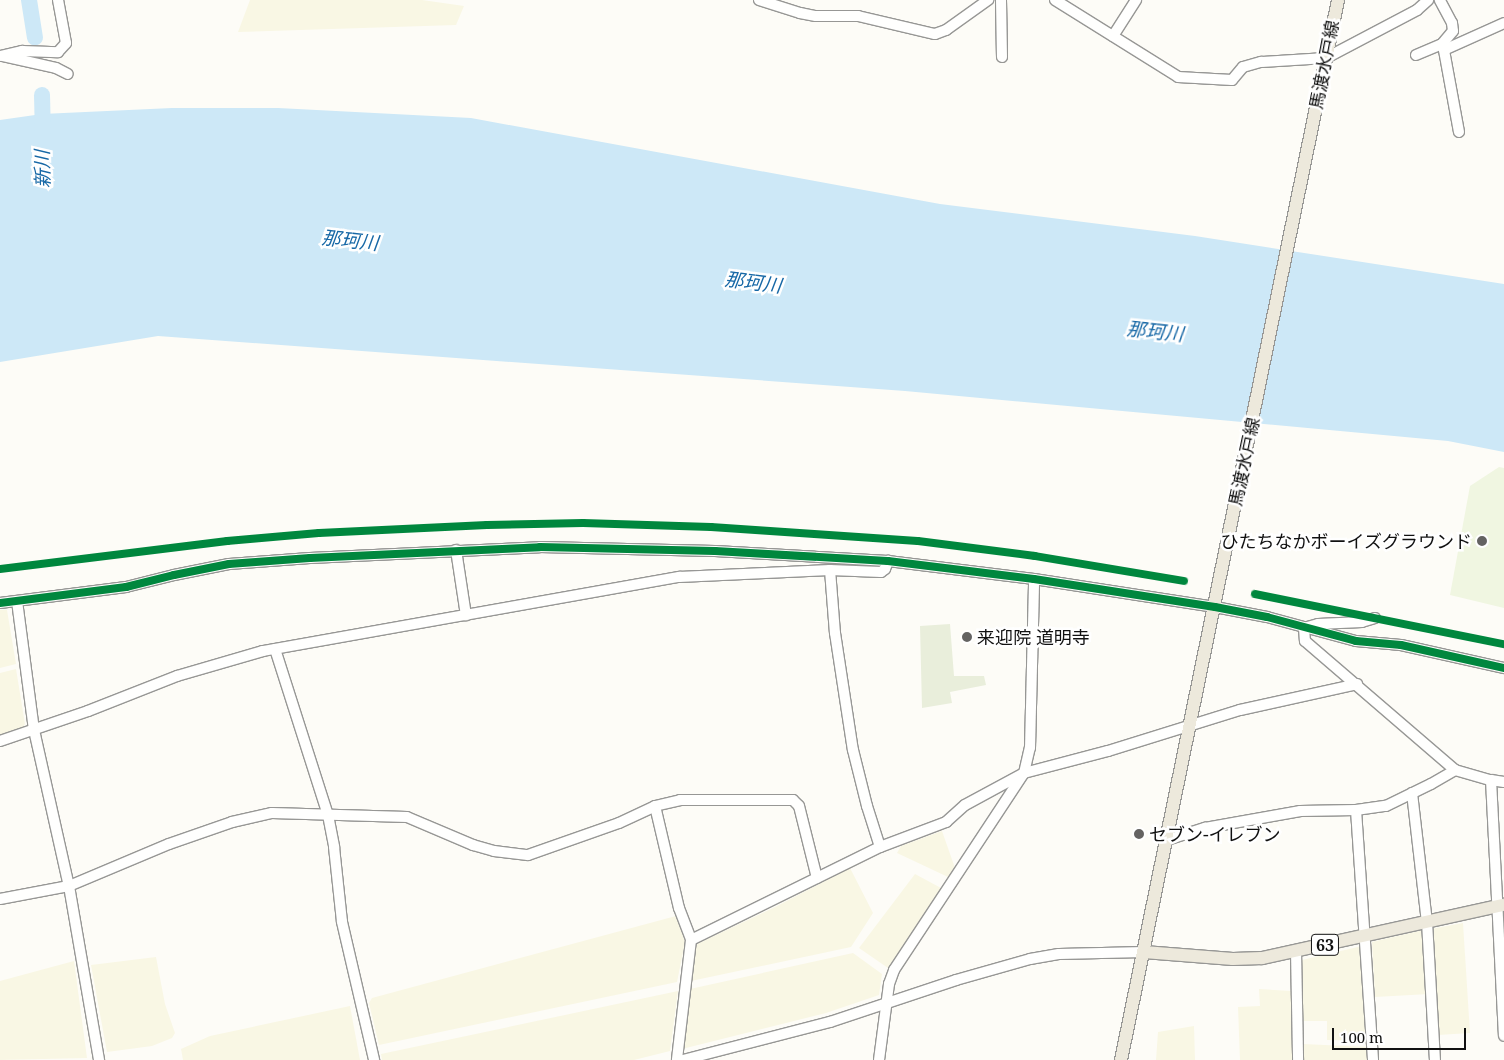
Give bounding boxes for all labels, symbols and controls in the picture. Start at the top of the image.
street label: 馬渡水戸線 [1305,19,1343,111]
water label: 新川 [31,150,55,188]
water label: 那珂川 [320,227,380,255]
water label: 那珂川 [723,268,783,298]
water label: 那珂川 [1125,318,1185,346]
street label: 馬渡水戸線 [1224,416,1264,508]
place label: ひたちなかボーイズグラウンド [1220,530,1472,552]
marker: ひたちなかボーイズグラウンド [1476,535,1488,547]
place label: 来迎院 道明寺 [977,626,1090,648]
marker: 来迎院 道明寺 [961,631,973,643]
place label: セブン-イレブン [1149,823,1281,845]
marker: セブン-イレブン [1133,828,1145,840]
road number: 63 [1310,932,1340,958]
scale bar [1334,1018,1468,1050]
text: 100 m [1340,1027,1383,1047]

